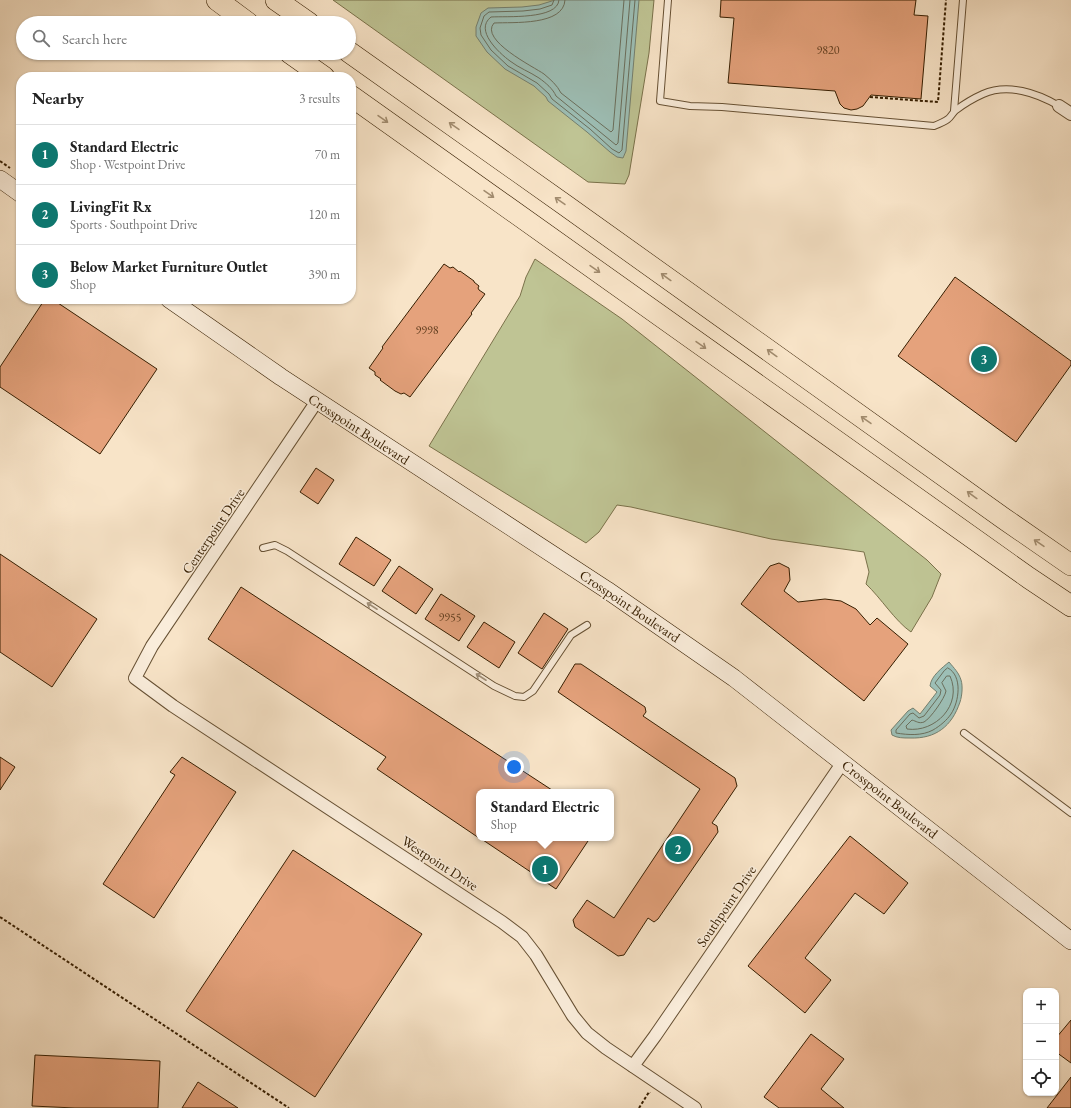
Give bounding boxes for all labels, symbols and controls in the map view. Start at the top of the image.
search box [16,16,356,60]
icon: search [30,27,52,49]
text: Search here [62,29,127,48]
house number: 9820 [816,42,840,58]
text: Nearby [32,87,84,109]
text: 3 results [299,90,340,107]
one-way arrow [377,115,388,123]
one-way arrow [449,122,460,130]
text: Standard Electric [70,137,178,156]
text: 1 [42,146,48,163]
text: 70 m [315,146,340,163]
text: Shop · Westpoint Drive [70,156,185,173]
one-way arrow [483,190,494,198]
text: LivingFit Rx [70,197,152,216]
one-way arrow [555,197,566,205]
text: 2 [42,206,48,223]
text: 120 m [309,206,340,223]
text: Sports · Southpoint Drive [70,216,197,233]
text: Below Market Furniture Outlet [70,257,268,276]
one-way arrow [589,265,600,273]
text: 3 [42,266,48,283]
text: 390 m [309,266,340,283]
one-way arrow [661,273,672,281]
text: Shop [70,276,96,293]
house number: 9998 [415,322,439,338]
one-way arrow [695,341,706,349]
pin: 3 [971,344,997,374]
one-way arrow [766,348,777,357]
street label: Crosspoint Boulevard [305,389,414,469]
one-way arrow [860,416,871,424]
street label: Centerpoint Drive [178,484,249,577]
one-way arrow [966,491,977,500]
one-way arrow [1034,539,1045,547]
street label: Crosspoint Boulevard [576,566,684,647]
one-way arrow [367,602,378,610]
house number: 9955 [438,609,462,625]
one-way arrow [475,673,487,681]
street label: Crosspoint Boulevard [838,756,943,843]
your location [504,757,524,777]
popup [476,789,614,841]
text: Standard Electric [491,797,599,816]
text: Shop [491,816,517,833]
street label: Westpoint Drive [398,832,482,895]
pin: 2 [665,834,691,864]
pin: 1 [532,854,558,884]
street label: Southpoint Drive [692,861,760,950]
map controls [1023,988,1059,1096]
button: + [1023,988,1059,1024]
button: − [1023,1024,1059,1060]
button: locate [1023,1060,1059,1096]

